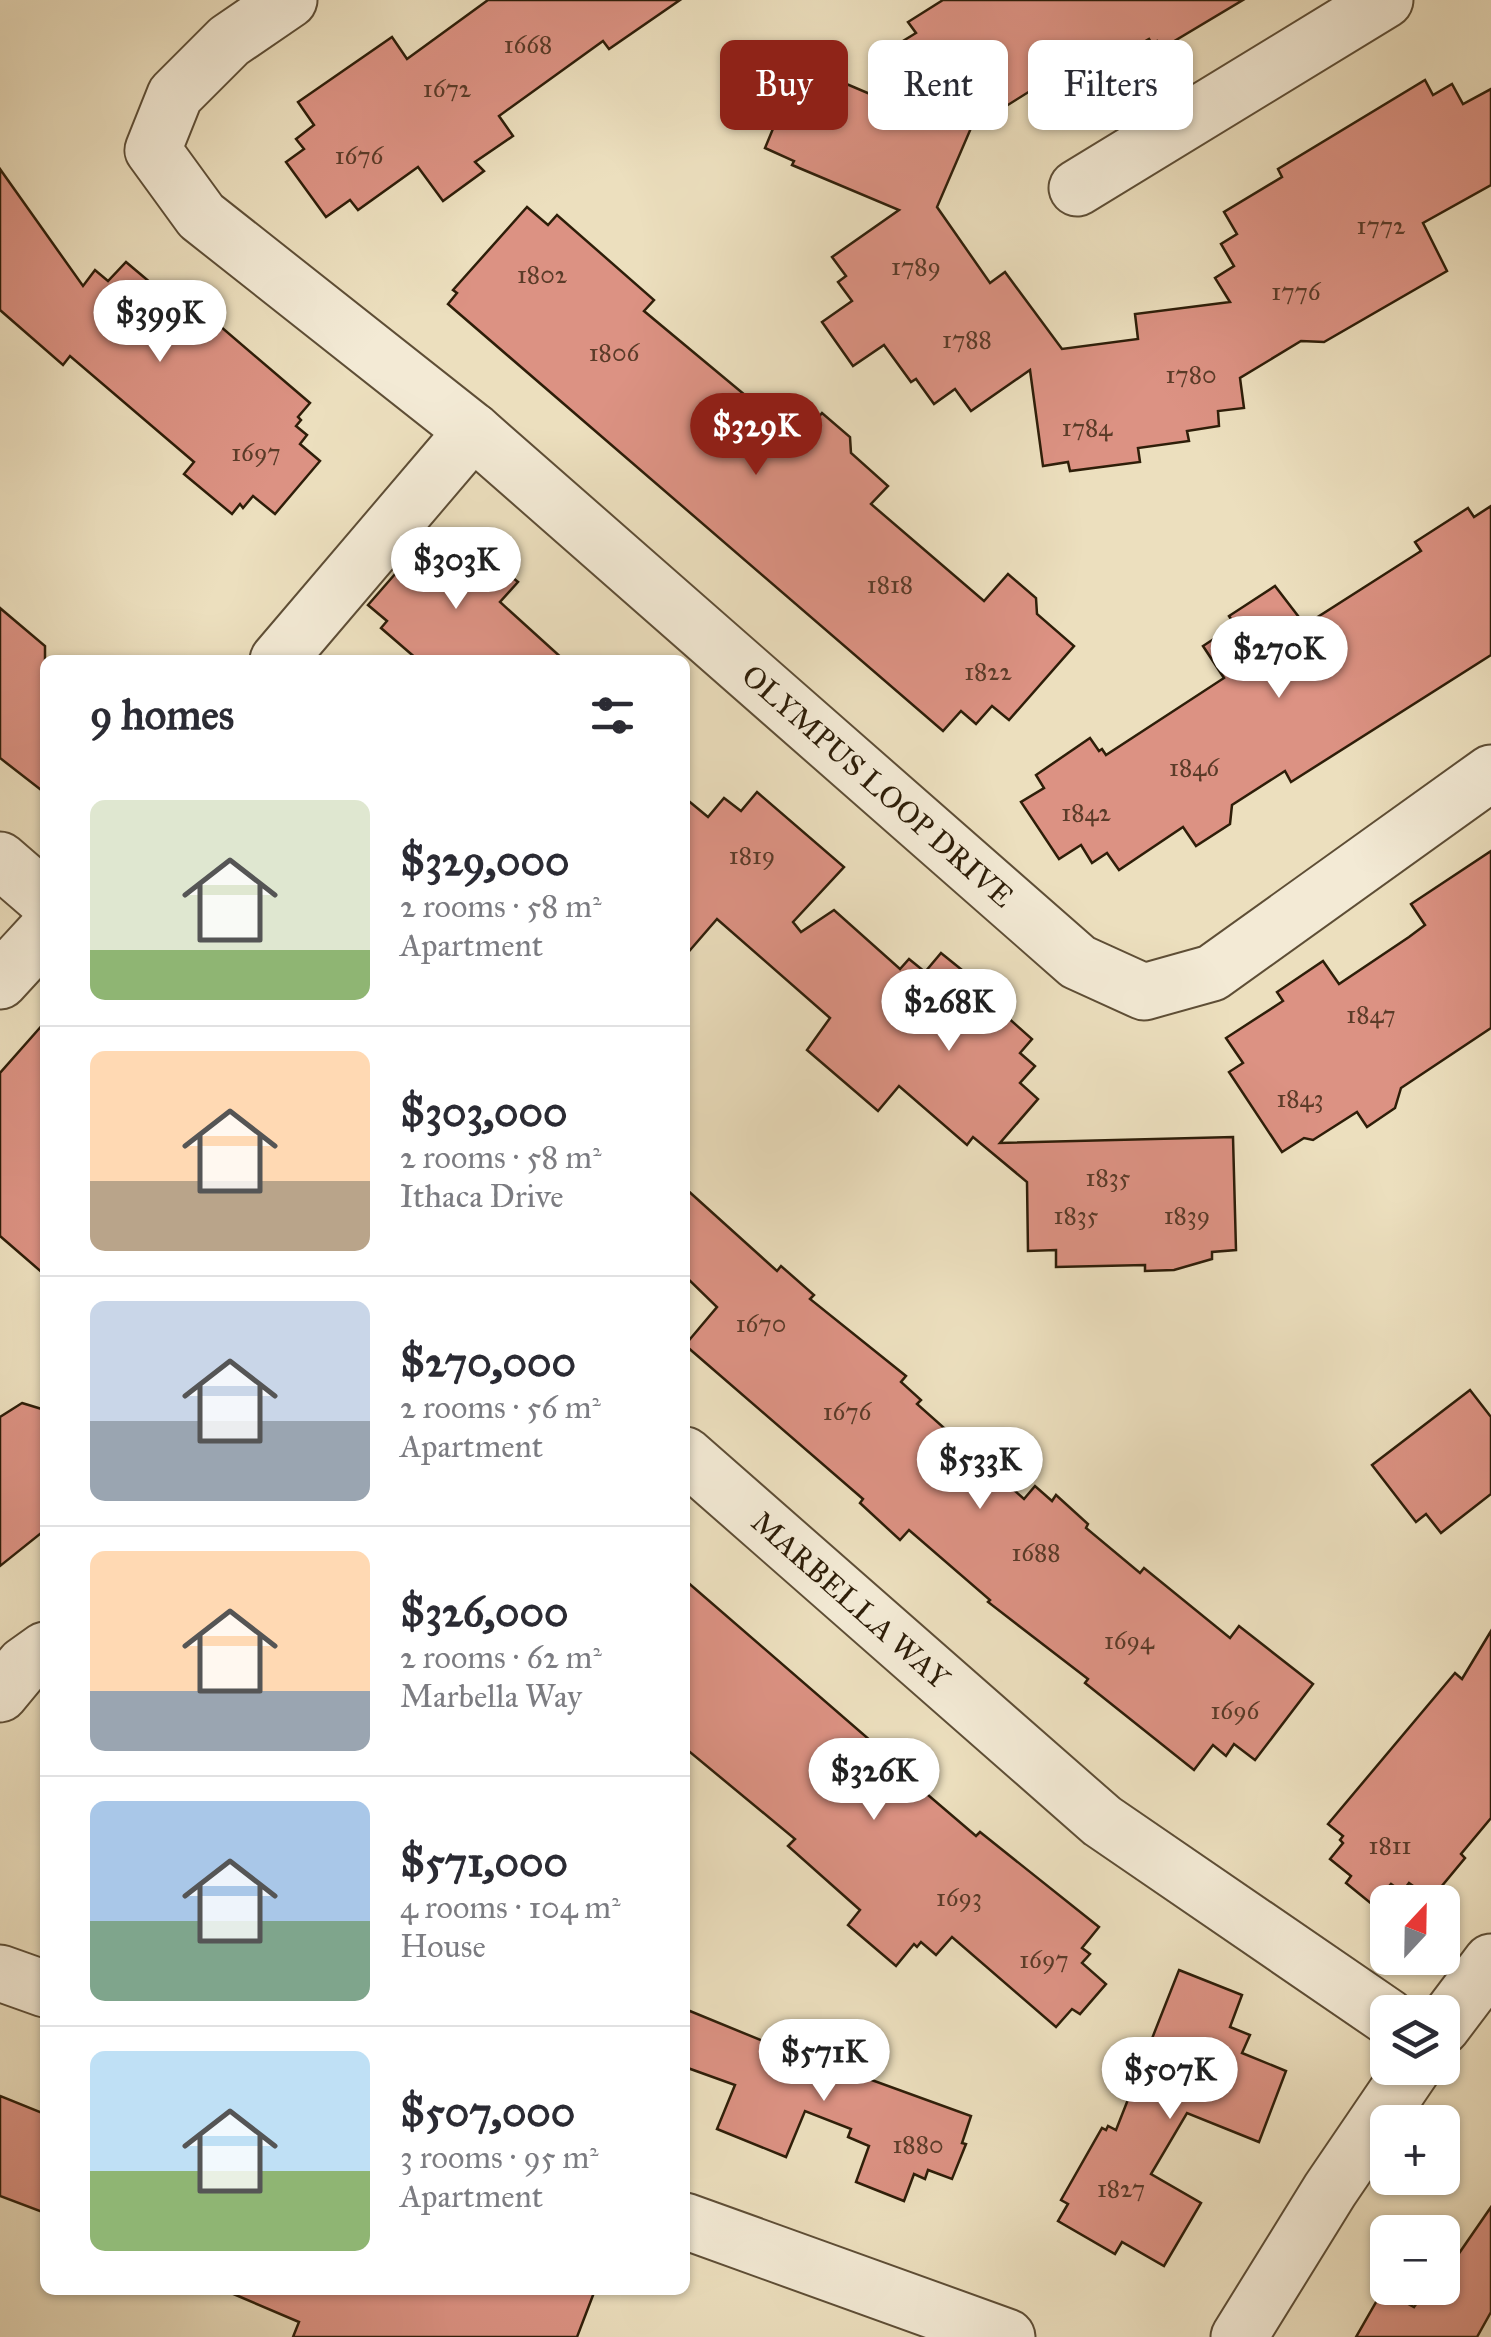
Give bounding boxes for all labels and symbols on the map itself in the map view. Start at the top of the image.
house number: 1668 [504,29,552,60]
house number: 1672 [423,73,472,104]
house number: 1676 [335,140,385,171]
house number: 1772 [1357,210,1406,241]
house number: 1789 [891,251,941,282]
house number: 1802 [517,259,568,290]
house number: 1776 [1271,276,1322,307]
pin: $399K [90,280,230,365]
house number: 1788 [942,324,992,355]
house number: 1806 [589,337,640,368]
house number: 1780 [1165,359,1217,390]
pin: $329K [686,393,826,478]
house number: 1784 [1062,412,1113,443]
house number: 1697 [231,437,281,468]
pin: $303K [386,527,526,612]
house number: 1818 [867,569,913,600]
pin: $270K [1209,616,1349,701]
house number: 1822 [964,656,1013,687]
street label: OLYMPUS LOOP DRIVE [735,657,1021,915]
house number: 1846 [1169,752,1220,783]
house number: 1842 [1061,797,1111,828]
house number: 1819 [729,840,775,871]
pin: $268K [879,969,1019,1054]
house number: 1847 [1346,999,1396,1030]
house number: 1843 [1276,1083,1324,1114]
house number: 1835 [1086,1162,1131,1193]
house number: 1835 [1054,1200,1099,1231]
house number: 1839 [1164,1200,1210,1231]
house number: 1670 [736,1308,786,1339]
house number: 1676 [823,1396,873,1427]
pin: $533K [910,1427,1050,1512]
street label: MARBELLA WAY [744,1504,957,1697]
house number: 1688 [1011,1537,1061,1568]
house number: 1694 [1104,1625,1155,1656]
house number: 1696 [1211,1695,1261,1726]
pin: $326K [804,1738,944,1823]
house number: 1811 [1369,1830,1412,1861]
house number: 1693 [936,1882,982,1913]
north arrow [1370,1885,1460,1975]
house number: 1697 [1019,1944,1069,1975]
pin: $571K [754,2019,894,2104]
pin: $507K [1100,2037,1240,2122]
house number: 1880 [892,2129,944,2160]
house number: 1827 [1097,2173,1145,2204]

